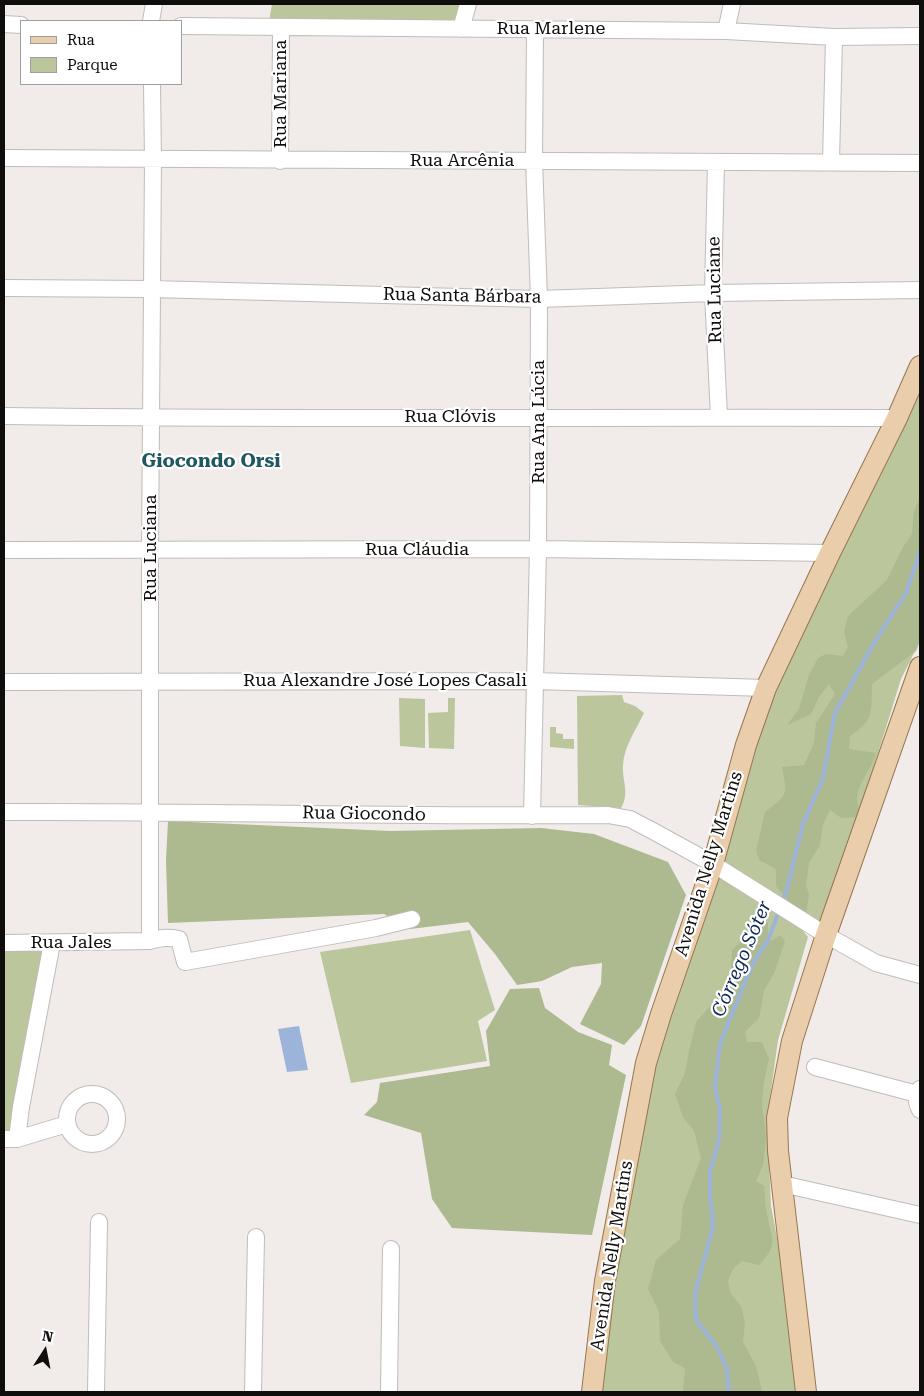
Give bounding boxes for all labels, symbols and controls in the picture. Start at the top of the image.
street label: Rua Marlene [497,18,605,40]
legend [20,20,182,85]
text: Rua [67,31,95,49]
street label: Rua Mariana [270,40,292,148]
text: Parque [67,56,118,74]
street label: Rua Arcênia [410,150,514,172]
street label: Rua Luciane [703,236,727,344]
street label: Rua Santa Bárbara [383,284,541,308]
street label: Rua Ana Lúcia [528,360,550,484]
street label: Rua Clóvis [404,406,496,428]
district label: Giocondo Orsi [141,450,281,472]
street label: Rua Luciana [140,495,162,601]
street label: Rua Cláudia [365,539,469,561]
street label: Rua Alexandre José Lopes Casali [243,670,527,692]
street label: Avenida Nelly Martins [671,769,747,959]
street label: Rua Giocondo [302,802,426,826]
water label: Córrego Sóter [707,897,777,1021]
street label: Rua Jales [30,932,112,954]
street label: Avenida Nelly Martins [586,1159,638,1353]
north arrow [20,1326,70,1376]
text: N [41,1327,55,1345]

